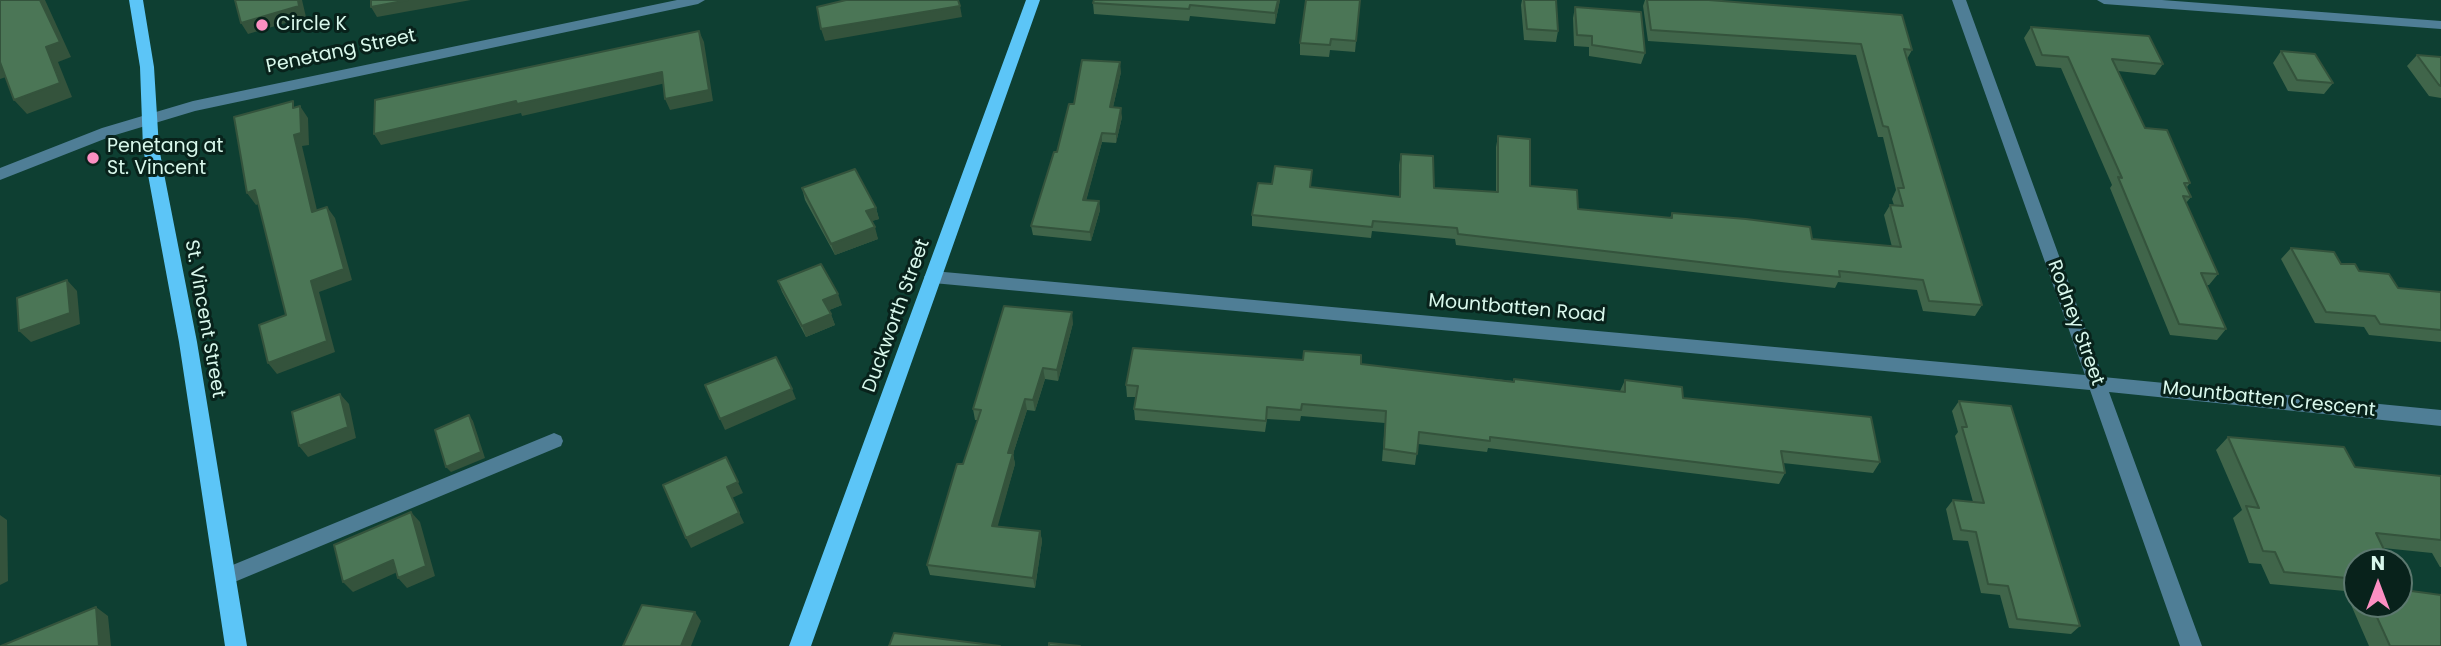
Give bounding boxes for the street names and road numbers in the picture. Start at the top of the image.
street label: Penetang Street [264,25,418,79]
street label: Duckworth Street [859,236,935,396]
street label: St. Vincent Street [179,238,229,400]
street label: Rodney Street [2042,257,2108,389]
street label: Mountbatten Road [1428,290,1606,328]
street label: Mountbatten Crescent [2161,377,2377,423]

